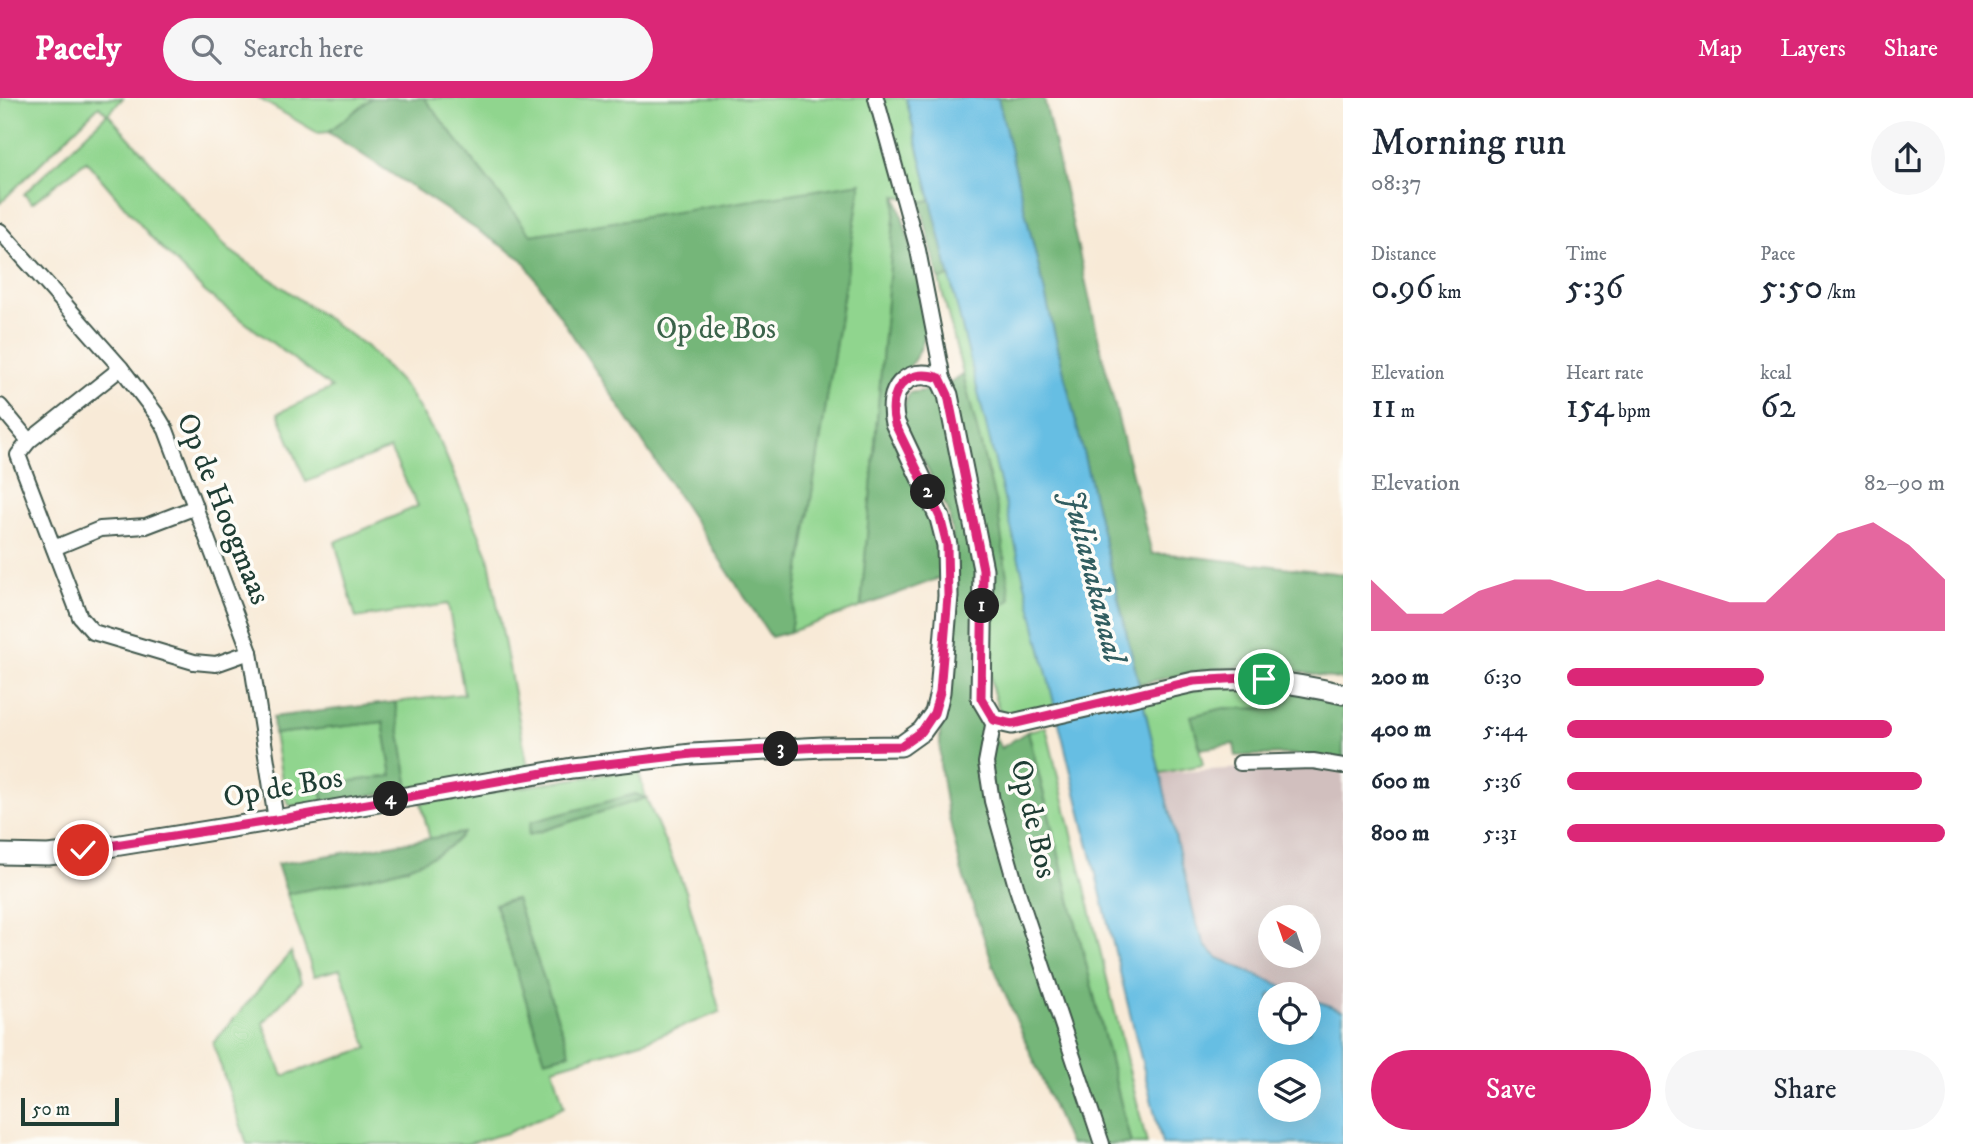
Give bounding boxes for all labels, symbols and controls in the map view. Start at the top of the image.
search box [163,18,653,81]
text: Pacely [35,29,121,70]
icon: search [187,30,225,68]
text: Search here [243,33,363,66]
text: Map [1698,34,1742,64]
text: Layers [1780,34,1846,64]
text: Share [1884,34,1938,64]
text: Morning run [1371,119,1566,167]
button: share [1871,121,1945,195]
text: 08:37 [1371,169,1422,198]
text: Distance [1371,243,1436,266]
text: Time [1566,243,1607,266]
text: Pace [1760,243,1795,266]
text: 0.96 [1371,266,1434,310]
text: 5:36 [1566,266,1623,310]
text: 5:50 [1760,266,1823,310]
text: km [1434,281,1462,304]
text: /km [1823,281,1856,304]
park label: Op de Bos [656,311,776,348]
text: Elevation [1371,362,1445,385]
text: Heart rate [1566,362,1644,385]
text: kcal [1760,362,1792,385]
text: 11 [1371,385,1397,429]
text: 154 [1566,385,1614,429]
text: 62 [1760,385,1796,429]
text: m [1397,400,1415,423]
text: bpm [1614,400,1651,423]
street label: Op de Hoogmaas [168,408,278,610]
text: Elevation [1371,469,1460,498]
text: 82–90 m [1864,469,1945,498]
pin: 2 [911,474,946,510]
text: 2 [923,480,932,503]
water label: Julianakanaal [1052,485,1135,670]
pin: 1 [964,588,1000,624]
text: 1 [978,594,985,617]
pin [1234,649,1294,709]
icon: arrive [1245,660,1283,698]
text: 200 m [1371,663,1429,692]
text: 6:30 [1483,663,1522,692]
text: 400 m [1371,715,1431,744]
text: 5:44 [1483,715,1527,744]
pin: 3 [764,732,798,766]
text: 3 [777,737,784,760]
street label: Op de Bos [1001,756,1065,882]
street label: Op de Bos [221,759,345,817]
text: 600 m [1371,767,1430,796]
text: 5:36 [1483,767,1521,796]
pin: 4 [374,782,408,816]
text: 4 [385,787,396,810]
text: 800 m [1371,819,1429,848]
text: 5:31 [1483,819,1517,848]
pin [53,820,113,880]
icon: check [64,831,102,869]
north arrow [1258,905,1321,968]
map controls [1258,905,1321,1122]
button: locate [1258,982,1321,1045]
button: Save [1371,1050,1651,1130]
button: Share [1665,1050,1945,1130]
button: layers [1258,1059,1321,1122]
scale bar [21,1095,119,1127]
text: 50 m [32,1098,70,1121]

